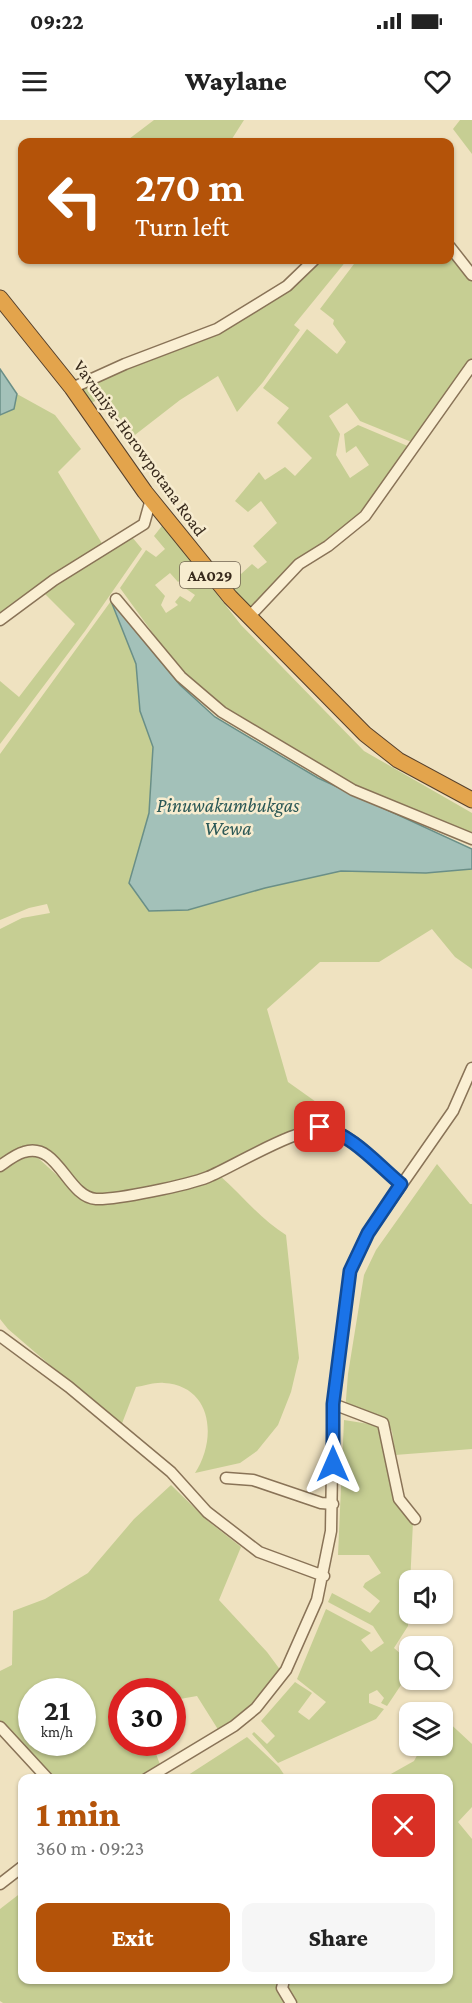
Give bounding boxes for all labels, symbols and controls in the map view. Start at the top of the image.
text: 09:22 [30,9,84,34]
icon: menu [18,65,51,98]
icon: heart [421,65,454,98]
text: Waylane [185,66,287,96]
icon: left [36,162,114,240]
text: 270 m [135,163,244,210]
text: Turn left [135,212,229,242]
street label: Vavuniya-Horowpotana Road [69,356,211,540]
road number: AA029 [180,562,240,588]
water label: Pinuwakumbukgas Wewa [157,794,300,839]
pin [294,1101,345,1152]
icon: arrive [303,1110,336,1143]
position arrow [301,1432,365,1496]
map controls [399,1570,453,1756]
button: sound [399,1570,453,1624]
button: search [399,1636,453,1690]
speed limit sign: 30 [108,1678,186,1756]
text: 21 [44,1693,70,1726]
button: layers [399,1702,453,1756]
text: km/h [41,1724,73,1740]
text: 1 min [36,1794,120,1834]
button: close [372,1794,435,1857]
text: 360 m · 09:23 [36,1837,144,1859]
button: Exit [36,1903,230,1972]
button: Share [242,1903,435,1972]

